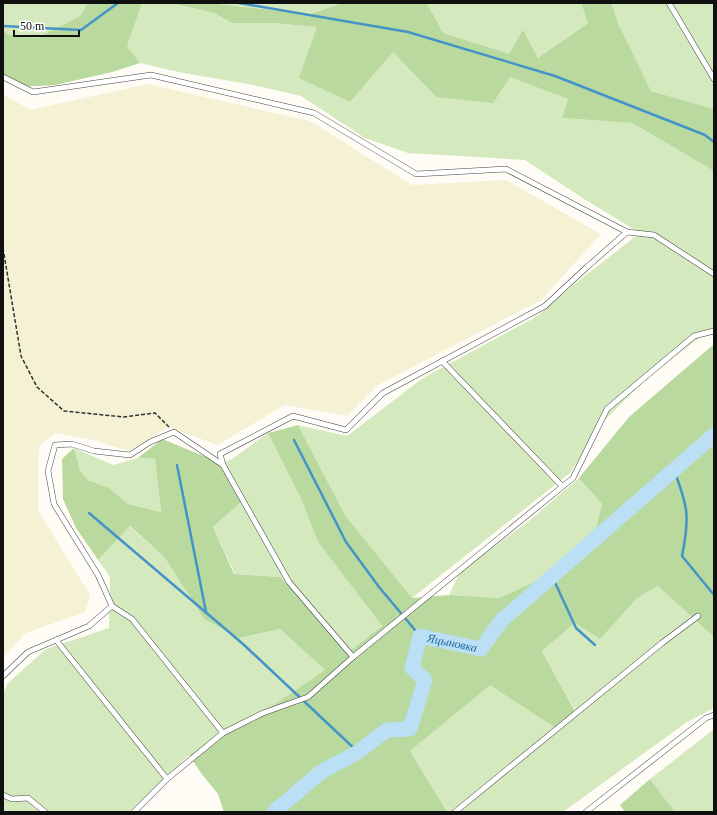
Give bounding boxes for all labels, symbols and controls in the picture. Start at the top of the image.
scale bar [14,12,79,38]
text: 50 m [20,19,45,33]
water label: Яцыновка [425,631,478,655]

